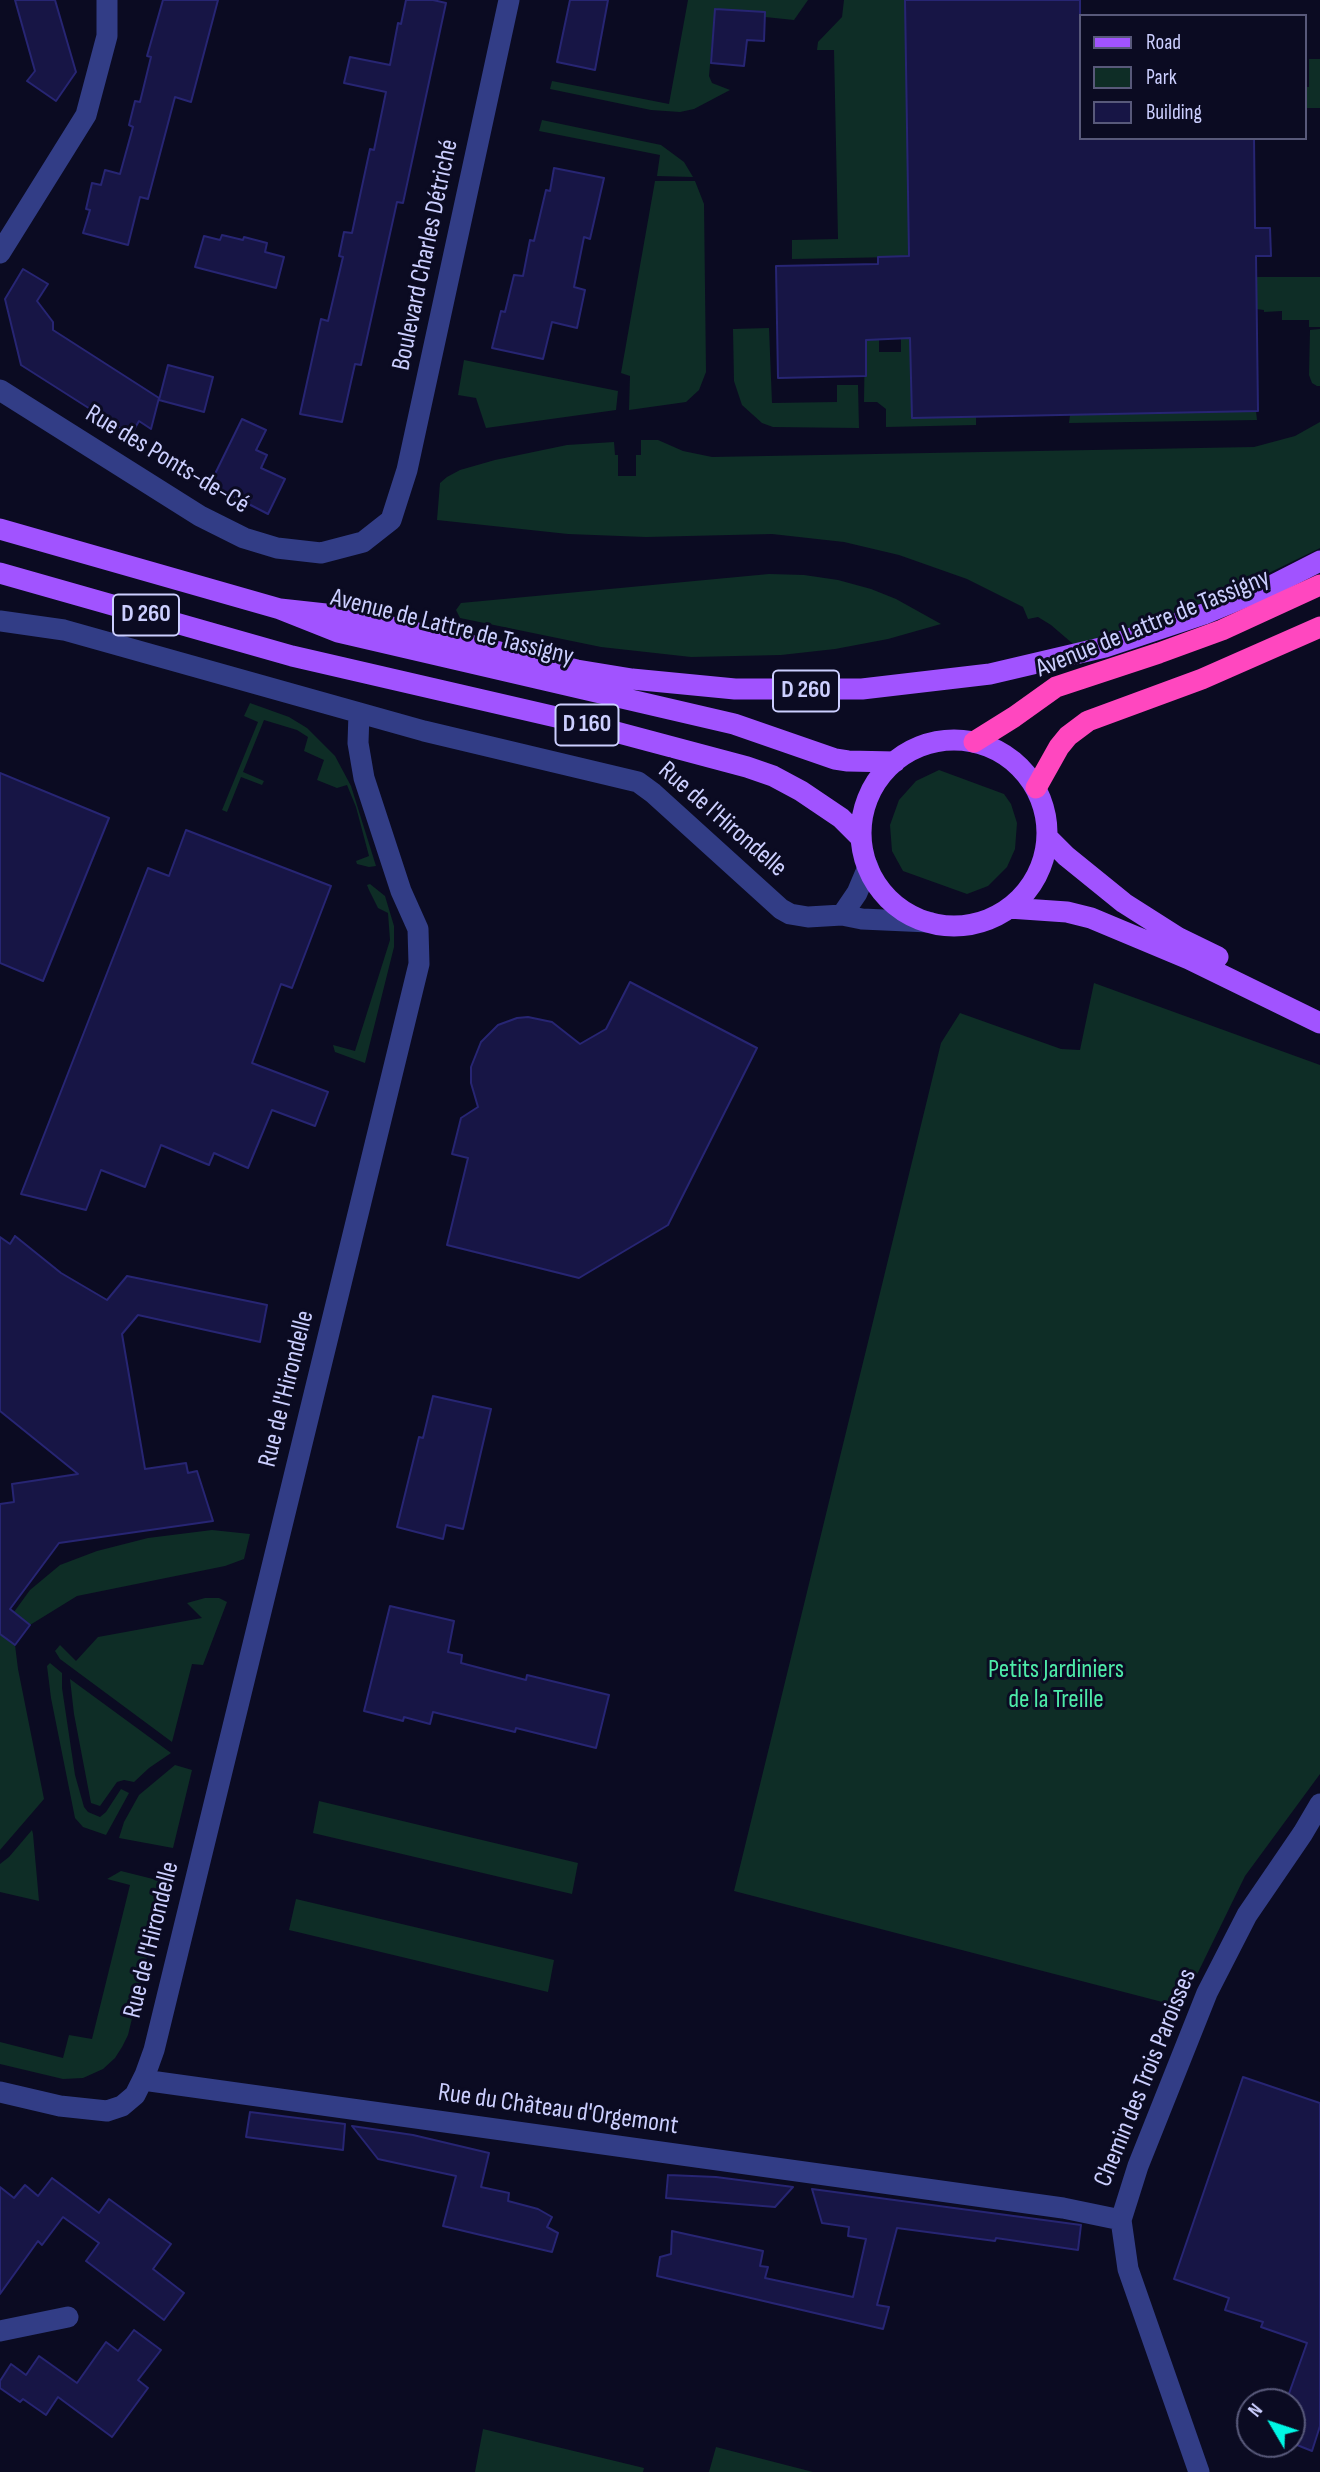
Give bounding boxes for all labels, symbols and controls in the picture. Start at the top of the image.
legend [1078,14,1306,140]
text: Road [1146,30,1181,55]
text: Park [1146,65,1177,90]
text: Building [1146,100,1202,125]
street label: Boulevard Charles Détriché [386,137,466,373]
street label: Rue des Ponts-de-Cé [79,399,255,521]
street label: Avenue de Lattre de Tassigny [1032,563,1274,685]
street label: Avenue de Lattre de Tassigny [327,583,577,673]
road number: D 260 [113,594,179,636]
road number: D 260 [773,670,839,712]
road number: D 160 [556,704,618,746]
street label: Rue de l'Hirondelle [651,756,793,884]
street label: Rue de l'Hirondelle [252,1307,322,1471]
park label: Petits Jardiniers de la Treille [988,1654,1124,1716]
street label: Rue de l'Hirondelle [117,1858,187,2022]
street label: Chemin des Trois Paroisses [1088,1965,1204,2191]
street label: Rue du Château d'Orgemont [436,2078,680,2142]
north arrow [1236,2388,1306,2458]
text: N [1244,2400,1268,2422]

